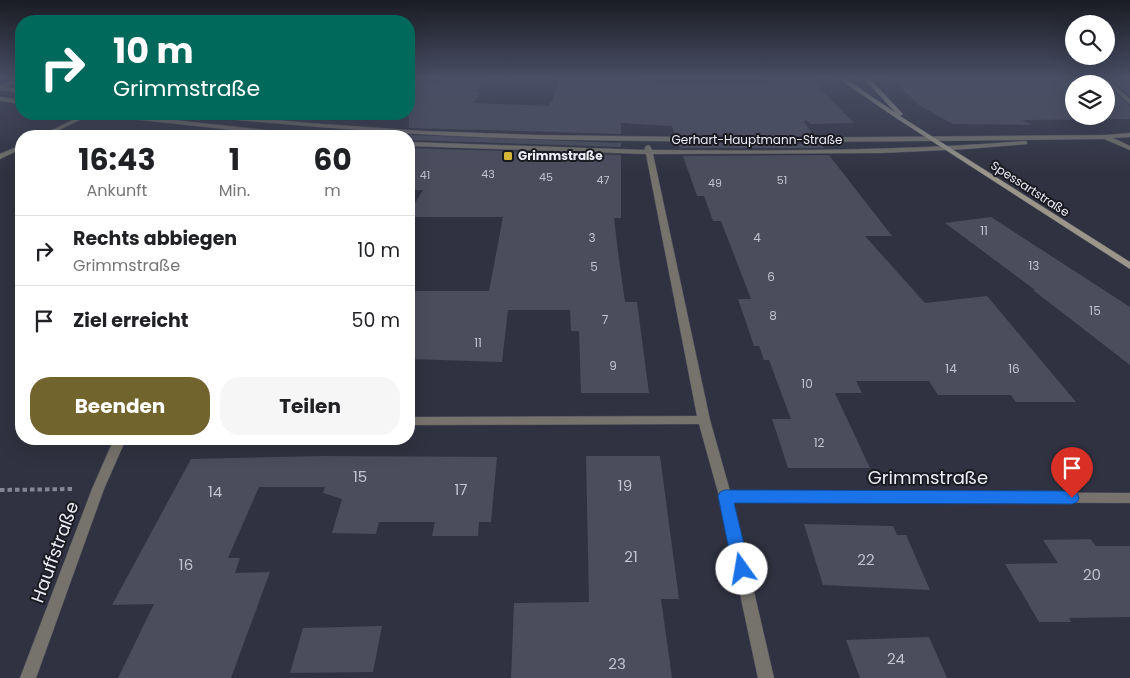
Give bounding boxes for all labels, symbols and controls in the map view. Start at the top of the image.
map controls [1065,15,1115,125]
button: search [1065,15,1115,65]
text: 10 m [113,26,193,75]
icon: right [30,35,95,100]
text: Grimmstraße [113,73,260,104]
button: layers [1065,75,1115,125]
street label: Gerhart-Hauptmann-Straße [671,131,843,148]
text: 16:43 [78,138,156,181]
text: 1 [229,138,240,181]
text: 60 [313,138,352,181]
place label: Grimmstraße [518,147,603,164]
marker: Grimmstraße [502,150,514,162]
street label: Spessartstraße [988,157,1073,220]
house number: 43 [481,166,495,182]
house number: 41 [420,167,430,183]
house number: 45 [539,169,553,185]
house number: 47 [597,172,609,188]
house number: 51 [777,172,787,188]
house number: 49 [708,175,722,191]
text: Ankunft [86,179,147,202]
text: Min. [219,179,250,202]
text: m [324,179,341,202]
house number: 11 [980,222,988,239]
text: Rechts abbiegen [73,225,237,252]
house number: 3 [588,229,596,246]
house number: 4 [753,229,761,246]
icon: right [30,237,58,265]
text: 10 m [357,237,400,264]
text: Grimmstraße [73,254,180,277]
house number: 13 [1029,257,1039,274]
house number: 5 [590,258,598,275]
house number: 6 [767,268,775,285]
house number: 15 [1089,302,1101,319]
icon: arrive [30,307,58,335]
text: Ziel erreicht [73,307,189,334]
text: 50 m [351,307,400,334]
house number: 8 [769,307,777,324]
house number: 7 [602,311,609,328]
house number: 11 [474,334,482,351]
house number: 9 [609,357,617,374]
house number: 14 [945,360,957,377]
house number: 16 [1008,360,1020,377]
house number: 10 [801,375,813,392]
button: Beenden [30,377,210,435]
button: Teilen [220,377,400,435]
house number: 12 [814,434,824,451]
pin [1051,447,1093,498]
icon: arrive [1058,454,1086,482]
street label: Grimmstraße [868,465,988,490]
house number: 15 [353,466,367,487]
house number: 19 [618,475,632,496]
house number: 17 [455,479,468,500]
house number: 14 [208,481,222,502]
street label: Hauffstraße [25,498,84,606]
position arrow [715,542,767,594]
house number: 21 [624,546,638,567]
house number: 22 [857,549,875,570]
house number: 16 [179,554,193,575]
house number: 20 [1083,564,1101,585]
house number: 24 [887,648,905,669]
house number: 23 [608,653,626,674]

